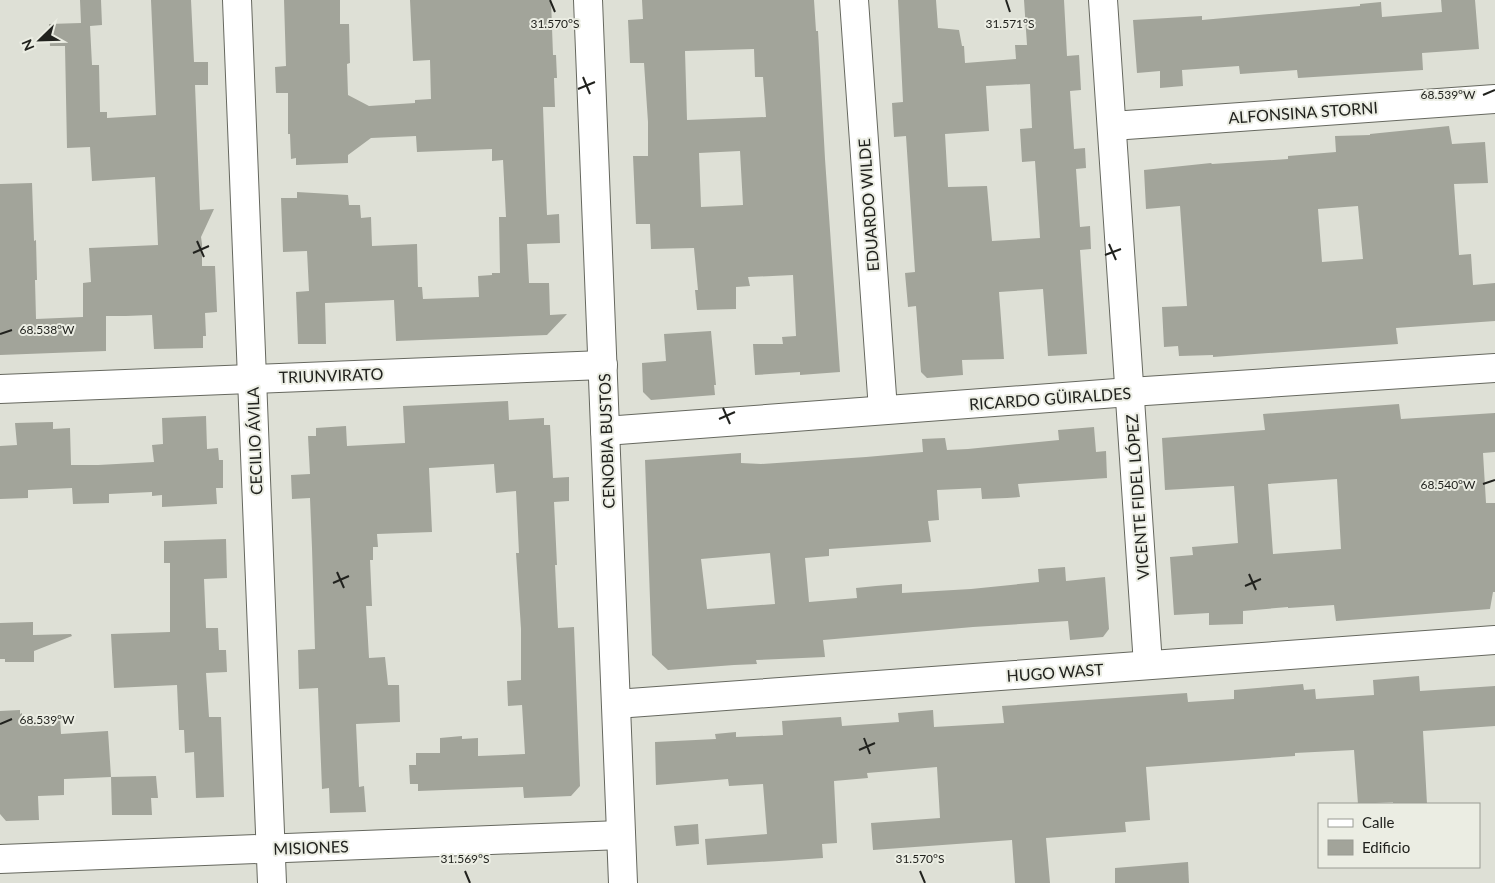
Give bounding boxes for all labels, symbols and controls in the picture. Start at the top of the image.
north arrow [15,15,65,65]
text: 31.570°S [530,16,580,31]
text: 31.571°S [985,16,1035,31]
text: N [18,37,38,54]
text: 68.539°W [1420,87,1476,102]
street label: ALFONSINA STORNI [1228,97,1378,127]
street label: EDUARDO WILDE [854,138,882,272]
text: 68.538°W [19,322,75,337]
street label: TRIUNVIRATO [278,364,384,386]
street label: CENOBIA BUSTOS [594,373,618,509]
street label: RICARDO GÜIRALDES [968,383,1132,413]
street label: CECILIO ÁVILA [243,386,265,495]
street label: VICENTE FIDEL LÓPEZ [1122,413,1152,580]
text: 68.540°W [1420,477,1476,492]
street label: HUGO WAST [1006,659,1105,685]
text: 68.539°W [19,712,75,727]
legend [1318,803,1480,868]
text: Calle [1362,813,1395,831]
street label: MISIONES [273,836,349,858]
text: Edificio [1362,838,1410,856]
text: 31.569°S [440,851,490,866]
text: 31.570°S [895,851,945,866]

